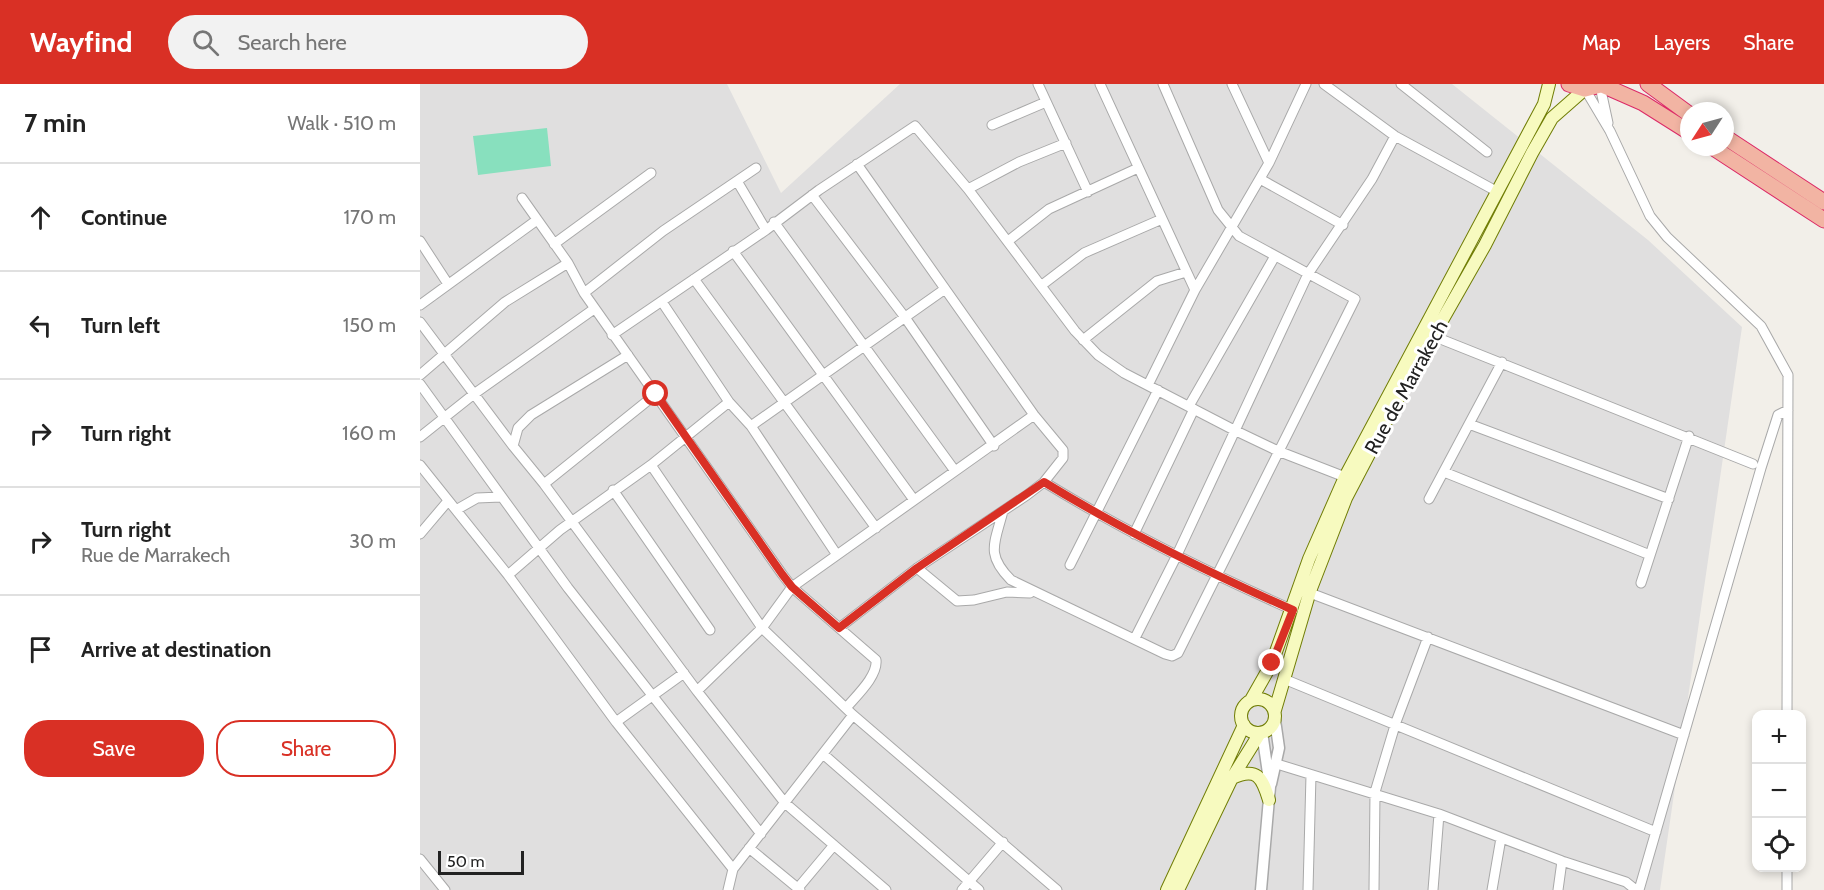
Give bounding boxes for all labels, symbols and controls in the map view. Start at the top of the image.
search box [168,15,588,69]
text: Wayfind [30,25,132,59]
icon: search [189,26,222,59]
text: Search here [237,29,347,56]
text: Map [1582,30,1621,55]
text: Layers [1654,30,1710,55]
text: Share [1743,30,1794,55]
north arrow [1680,102,1734,156]
text: 7 min [24,107,86,139]
text: Walk · 510 m [288,111,396,135]
icon: ahead [24,201,57,234]
text: Continue [81,204,167,231]
text: 170 m [344,205,396,229]
icon: left [24,309,57,342]
text: Turn left [81,312,160,339]
text: 150 m [343,313,396,337]
street label: Rue de Marrakech [1359,316,1453,458]
route start [642,380,668,406]
icon: right [24,417,57,450]
text: Turn right [81,420,171,447]
text: 160 m [342,421,396,445]
text: Turn right [81,516,171,543]
icon: right [24,525,57,558]
text: 30 m [349,529,396,553]
text: Rue de Marrakech [81,543,230,567]
icon: arrive [24,633,57,666]
text: Arrive at destination [81,636,271,663]
route end [1258,649,1284,675]
map controls [1752,710,1806,872]
button: + [1752,710,1806,764]
button: Save [24,720,204,777]
button: Share [216,720,396,777]
button: − [1752,764,1806,818]
button: locate [1752,818,1806,872]
scale bar [438,848,524,876]
text: 50 m [447,852,484,871]

